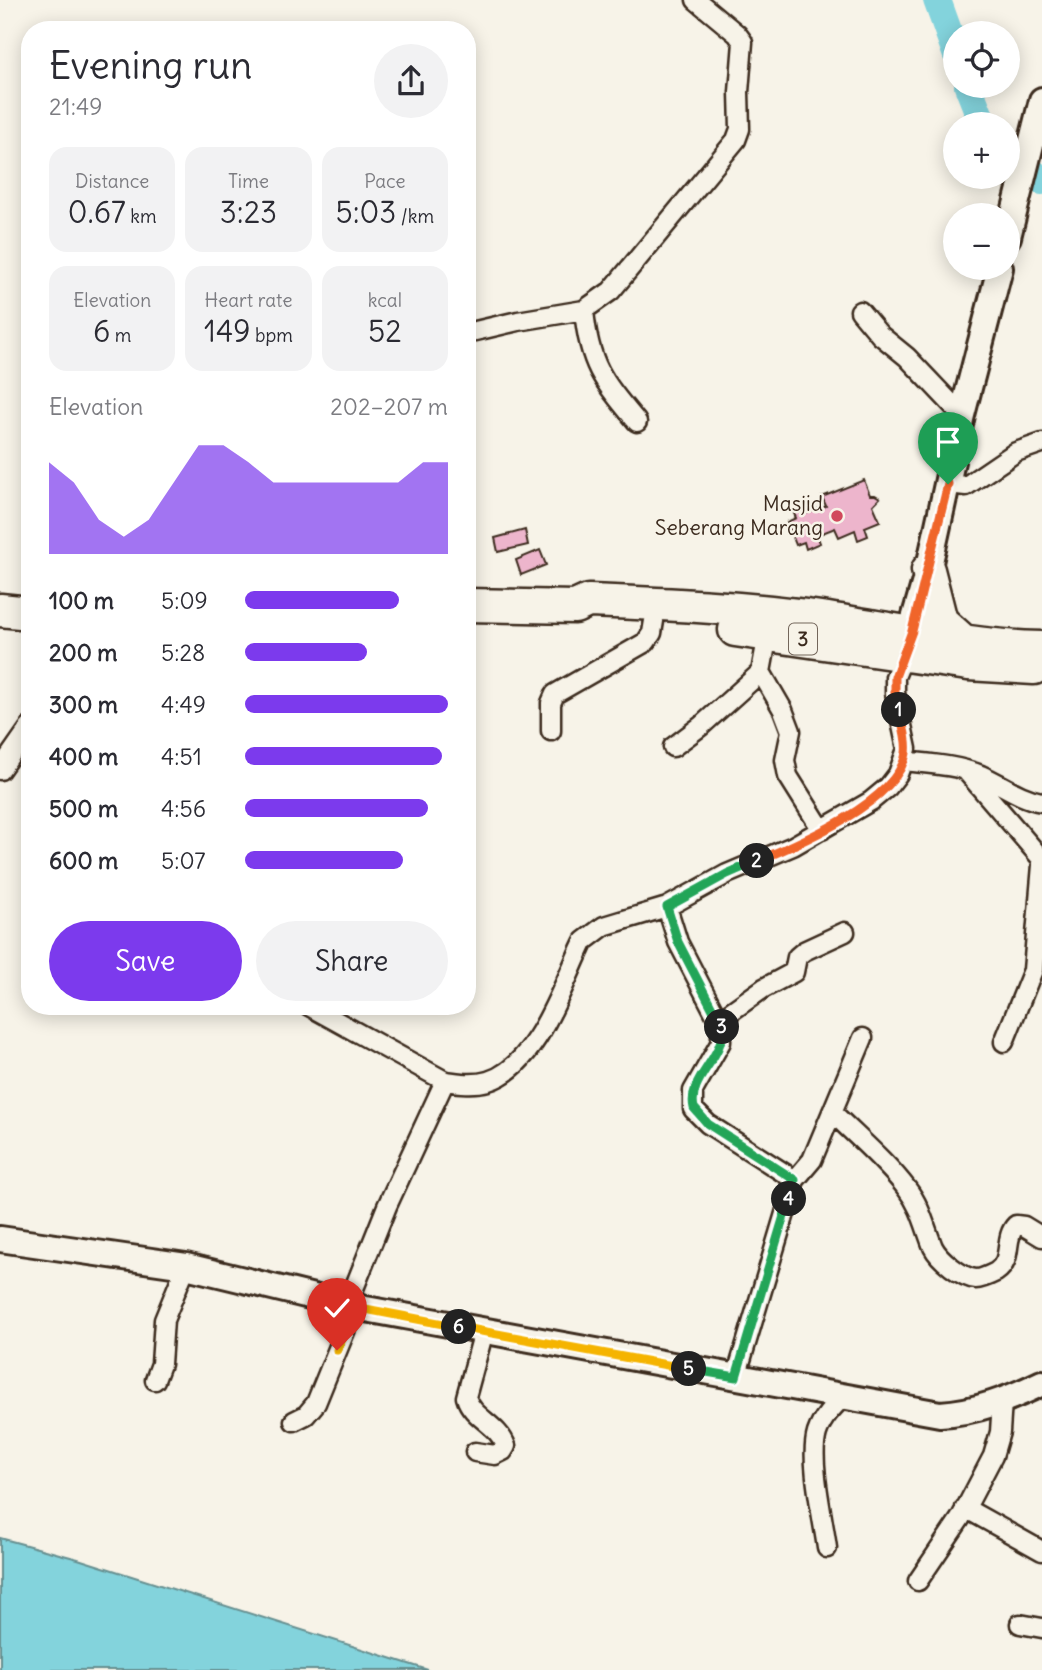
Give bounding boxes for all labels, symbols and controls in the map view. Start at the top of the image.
map controls [943,21,1020,280]
button: locate [943,21,1020,98]
text: Evening run [49,42,252,89]
button: share [374,44,448,118]
text: 21:49 [49,92,102,121]
button: + [943,112,1020,189]
text: Distance [75,169,149,193]
text: Time [228,169,269,193]
text: Pace [364,169,405,193]
text: 0.67 [68,193,126,231]
text: 3:23 [220,193,277,231]
text: 5:03 [336,193,396,231]
button: − [943,203,1020,280]
text: km [126,204,157,228]
text: /km [396,204,434,228]
text: Elevation [73,288,151,312]
text: Heart rate [204,288,293,312]
text: kcal [368,288,402,312]
text: 6 [93,312,110,350]
text: 149 [204,312,250,350]
text: 52 [368,312,402,350]
text: m [110,323,131,347]
text: bpm [250,323,293,347]
text: Elevation [49,392,143,421]
text: 202–207 m [330,392,448,421]
pin [918,412,978,484]
icon: arrive [929,423,967,461]
place label: Masjid Seberang Marang [655,490,823,541]
marker: Masjid Seberang Marang [829,508,845,524]
text: 100 m [49,586,114,615]
text: 5:09 [161,586,208,615]
road number: 3 [789,624,817,654]
text: 200 m [49,638,118,667]
text: 5:28 [161,638,205,667]
text: 300 m [49,690,118,719]
text: 4:49 [161,690,206,719]
pin: 1 [881,692,916,728]
text: 1 [895,697,902,721]
text: 400 m [49,742,118,771]
text: 4:51 [161,742,202,771]
text: 500 m [49,794,118,823]
text: 4:56 [161,794,206,823]
pin: 2 [740,844,774,878]
text: 600 m [49,846,118,875]
text: 5:07 [161,846,206,875]
text: 2 [751,848,762,872]
button: Save [49,921,242,1001]
button: Share [256,921,448,1001]
pin: 3 [704,1010,740,1044]
text: 3 [716,1014,727,1038]
pin: 4 [772,1182,806,1216]
text: 4 [783,1186,794,1210]
pin [307,1278,367,1350]
icon: check [318,1289,356,1327]
pin: 6 [442,1310,476,1344]
text: 6 [453,1314,464,1338]
pin: 5 [672,1352,706,1386]
text: 5 [683,1356,694,1380]

